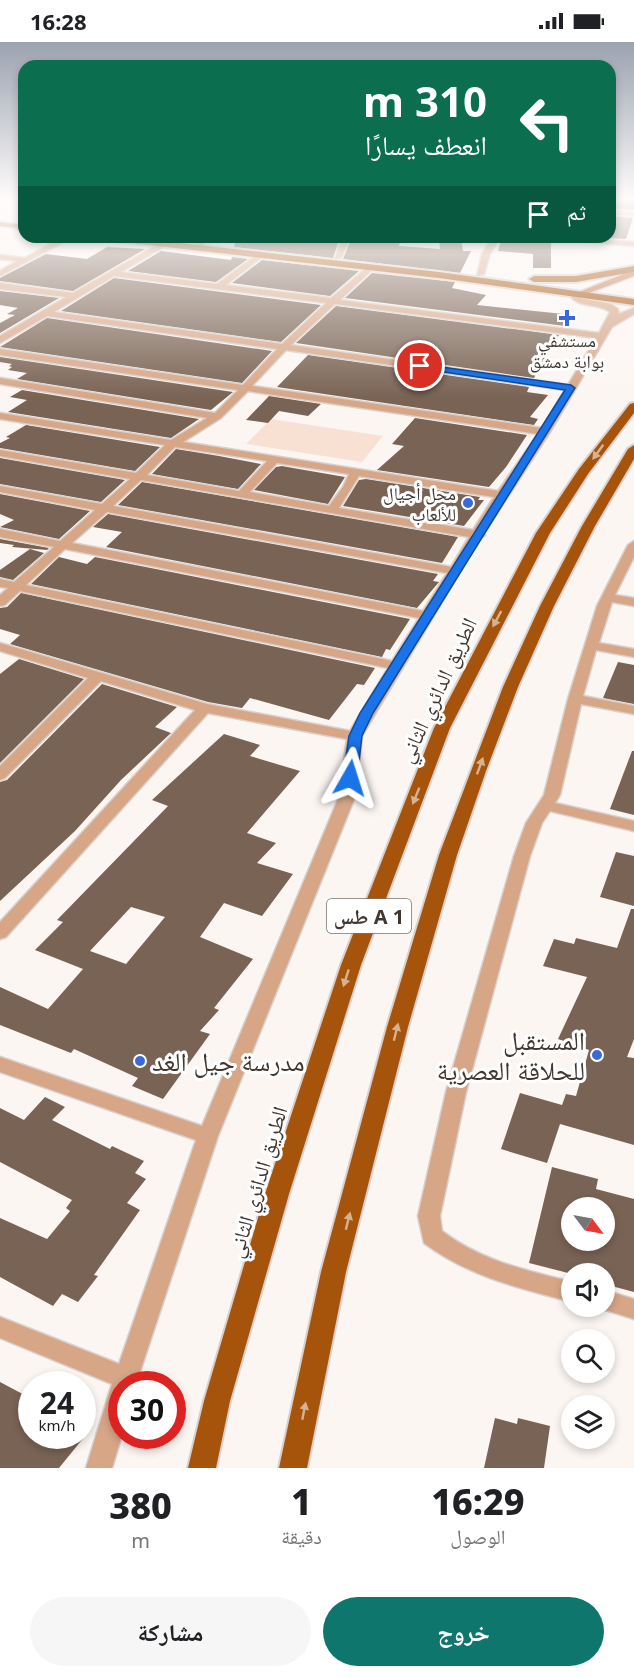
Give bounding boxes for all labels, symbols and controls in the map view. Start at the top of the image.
text: 16:28 [30,6,87,36]
text: 310 m [363,72,487,129]
icon: left [508,84,586,162]
text: انعطف يسارًا [365,126,487,163]
text: ثم [567,196,586,226]
icon: arrive [522,198,555,231]
marker: مستشفي بوابة دمشق [558,309,576,327]
place label: مستشفي بوابة دمشق [530,328,604,373]
pin [394,340,445,391]
icon: arrive [403,349,436,382]
one-way arrow [592,444,604,460]
place label: محل أجيال للألعاب [383,481,456,526]
marker: محل أجيال للألعاب [461,496,475,510]
one-way arrow [492,610,502,627]
street label: الطريق الدائري الثاني [391,613,486,768]
position arrow [318,746,382,810]
one-way arrow [476,757,486,775]
one-way arrow [410,787,420,805]
road number: طس A 1 [327,899,411,933]
one-way arrow [341,969,351,987]
one-way arrow [391,1022,401,1041]
place label: المستقبل للحلاقة العصرية [437,1022,585,1088]
place label: مدرسة جيل الغد [152,1043,305,1079]
marker: المستقبل للحلاقة العصرية [590,1048,604,1062]
marker: مدرسة جيل الغد [133,1054,147,1068]
street label: الطريق الدائري الثاني [221,1103,297,1262]
north arrow [561,1197,615,1251]
map controls [561,1197,615,1449]
one-way arrow [343,1211,353,1230]
button: sound [561,1263,615,1317]
button: search [561,1329,615,1383]
speed limit sign: 30 [108,1371,186,1449]
text: 24 [40,1382,74,1423]
button: layers [561,1395,615,1449]
one-way arrow [300,1401,309,1420]
text: km/h [39,1415,75,1435]
text: 1 [291,1477,312,1526]
text: 16:29 [431,1477,525,1526]
text: 380 [109,1481,172,1530]
text: دقيقة [281,1523,322,1550]
text: الوصول [450,1523,506,1550]
text: m [131,1527,150,1554]
button: مشاركة [30,1597,311,1666]
button: خروج [323,1597,604,1666]

